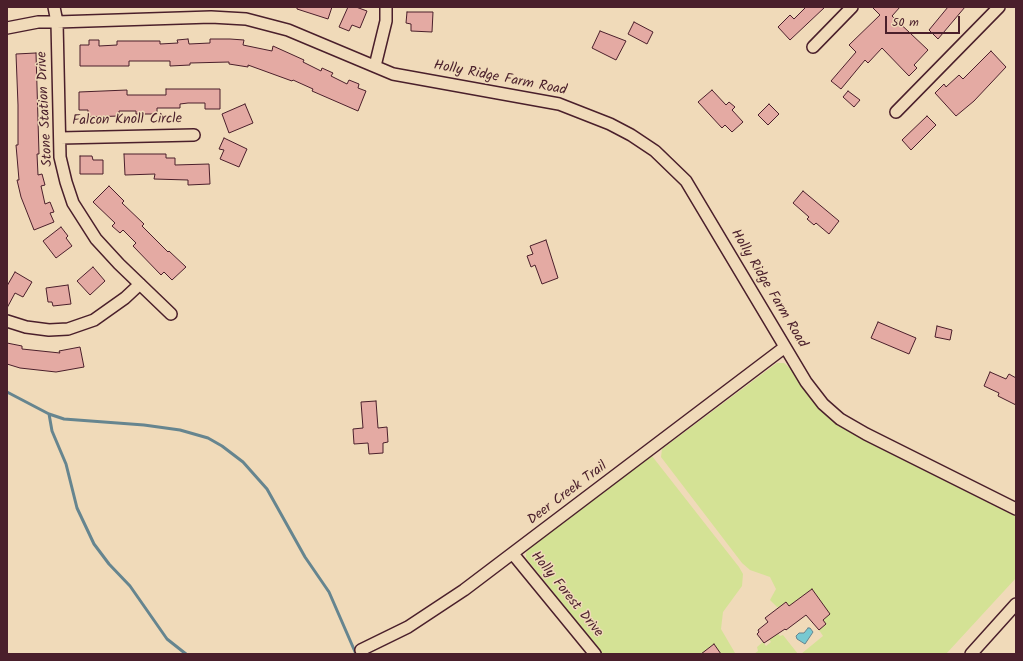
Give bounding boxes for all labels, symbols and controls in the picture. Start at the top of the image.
scale bar [887,8,962,34]
text: 50 m [892,13,919,32]
street label: Stone Station Drive [35,51,57,167]
street label: Holly Ridge Farm Road [432,58,568,100]
street label: Falcon Knoll Circle [72,112,182,130]
street label: Holly Ridge Farm Road [726,227,810,351]
street label: Deer Creek Trail [525,459,611,529]
street label: Holly Forest Drive [526,549,606,641]

